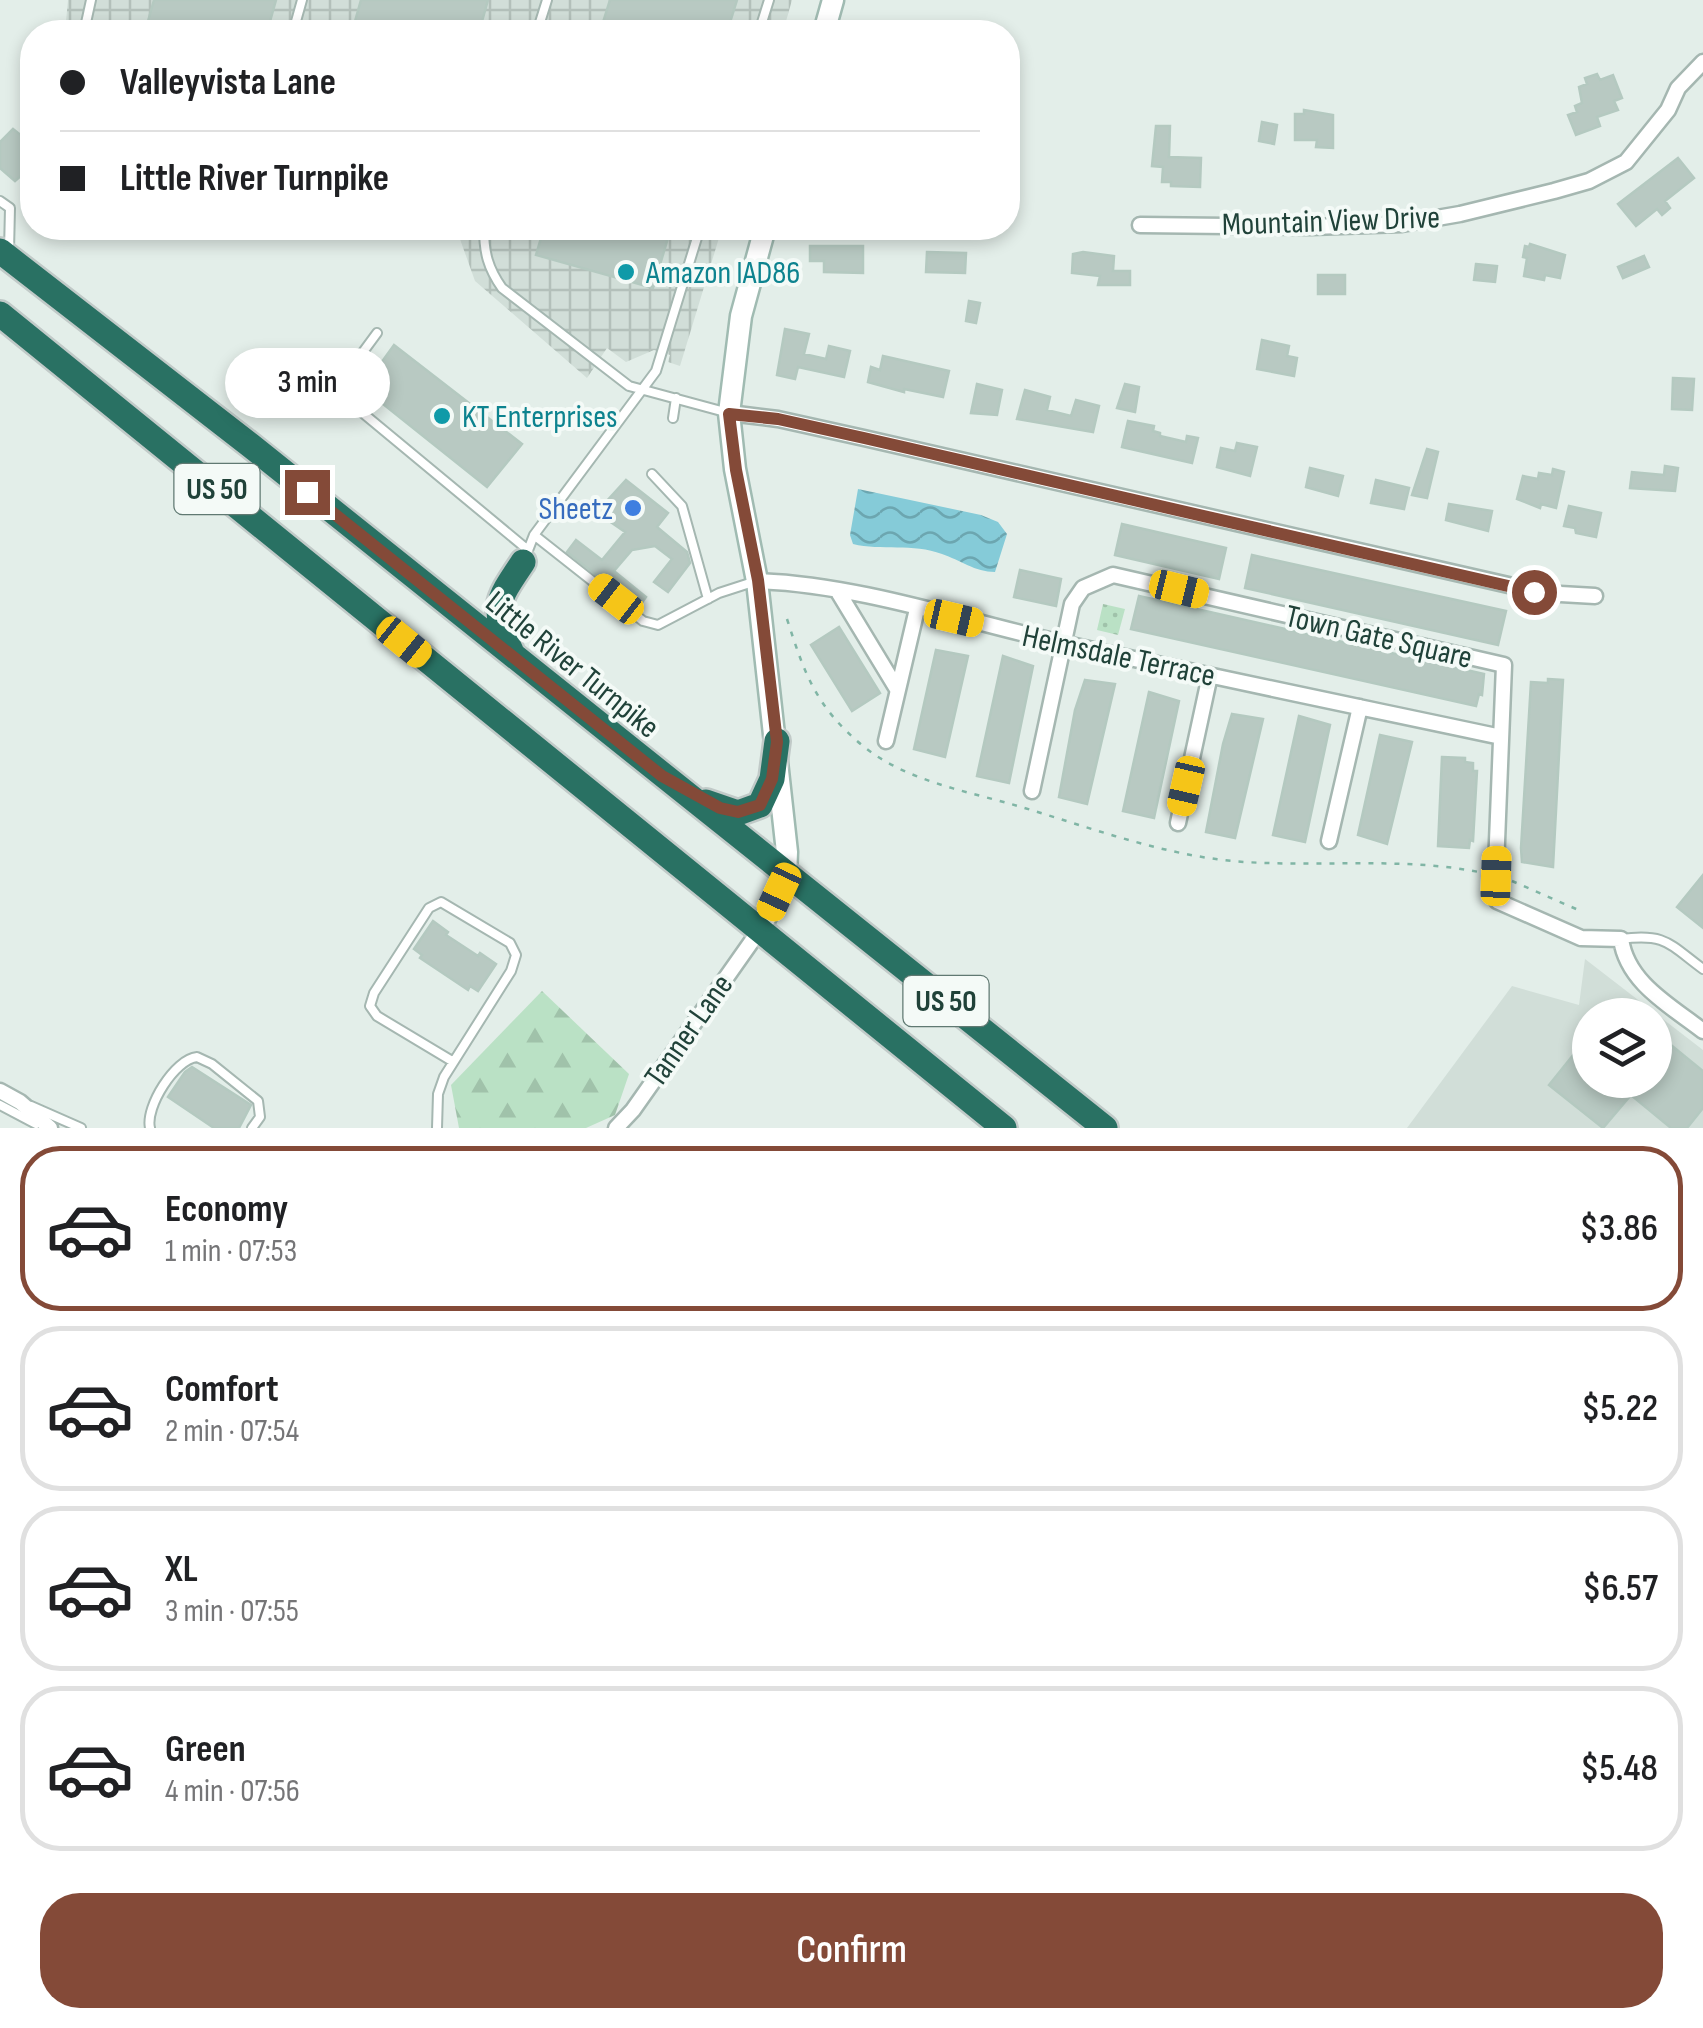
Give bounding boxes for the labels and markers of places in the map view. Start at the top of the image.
place label: Amazon IAD86 [645,254,800,293]
marker: Amazon IAD86 [615,261,637,283]
place label: KT Enterprises [462,398,618,437]
marker: KT Enterprises [431,405,453,427]
place label: Sheetz [539,490,613,529]
marker: Sheetz [622,497,644,519]

